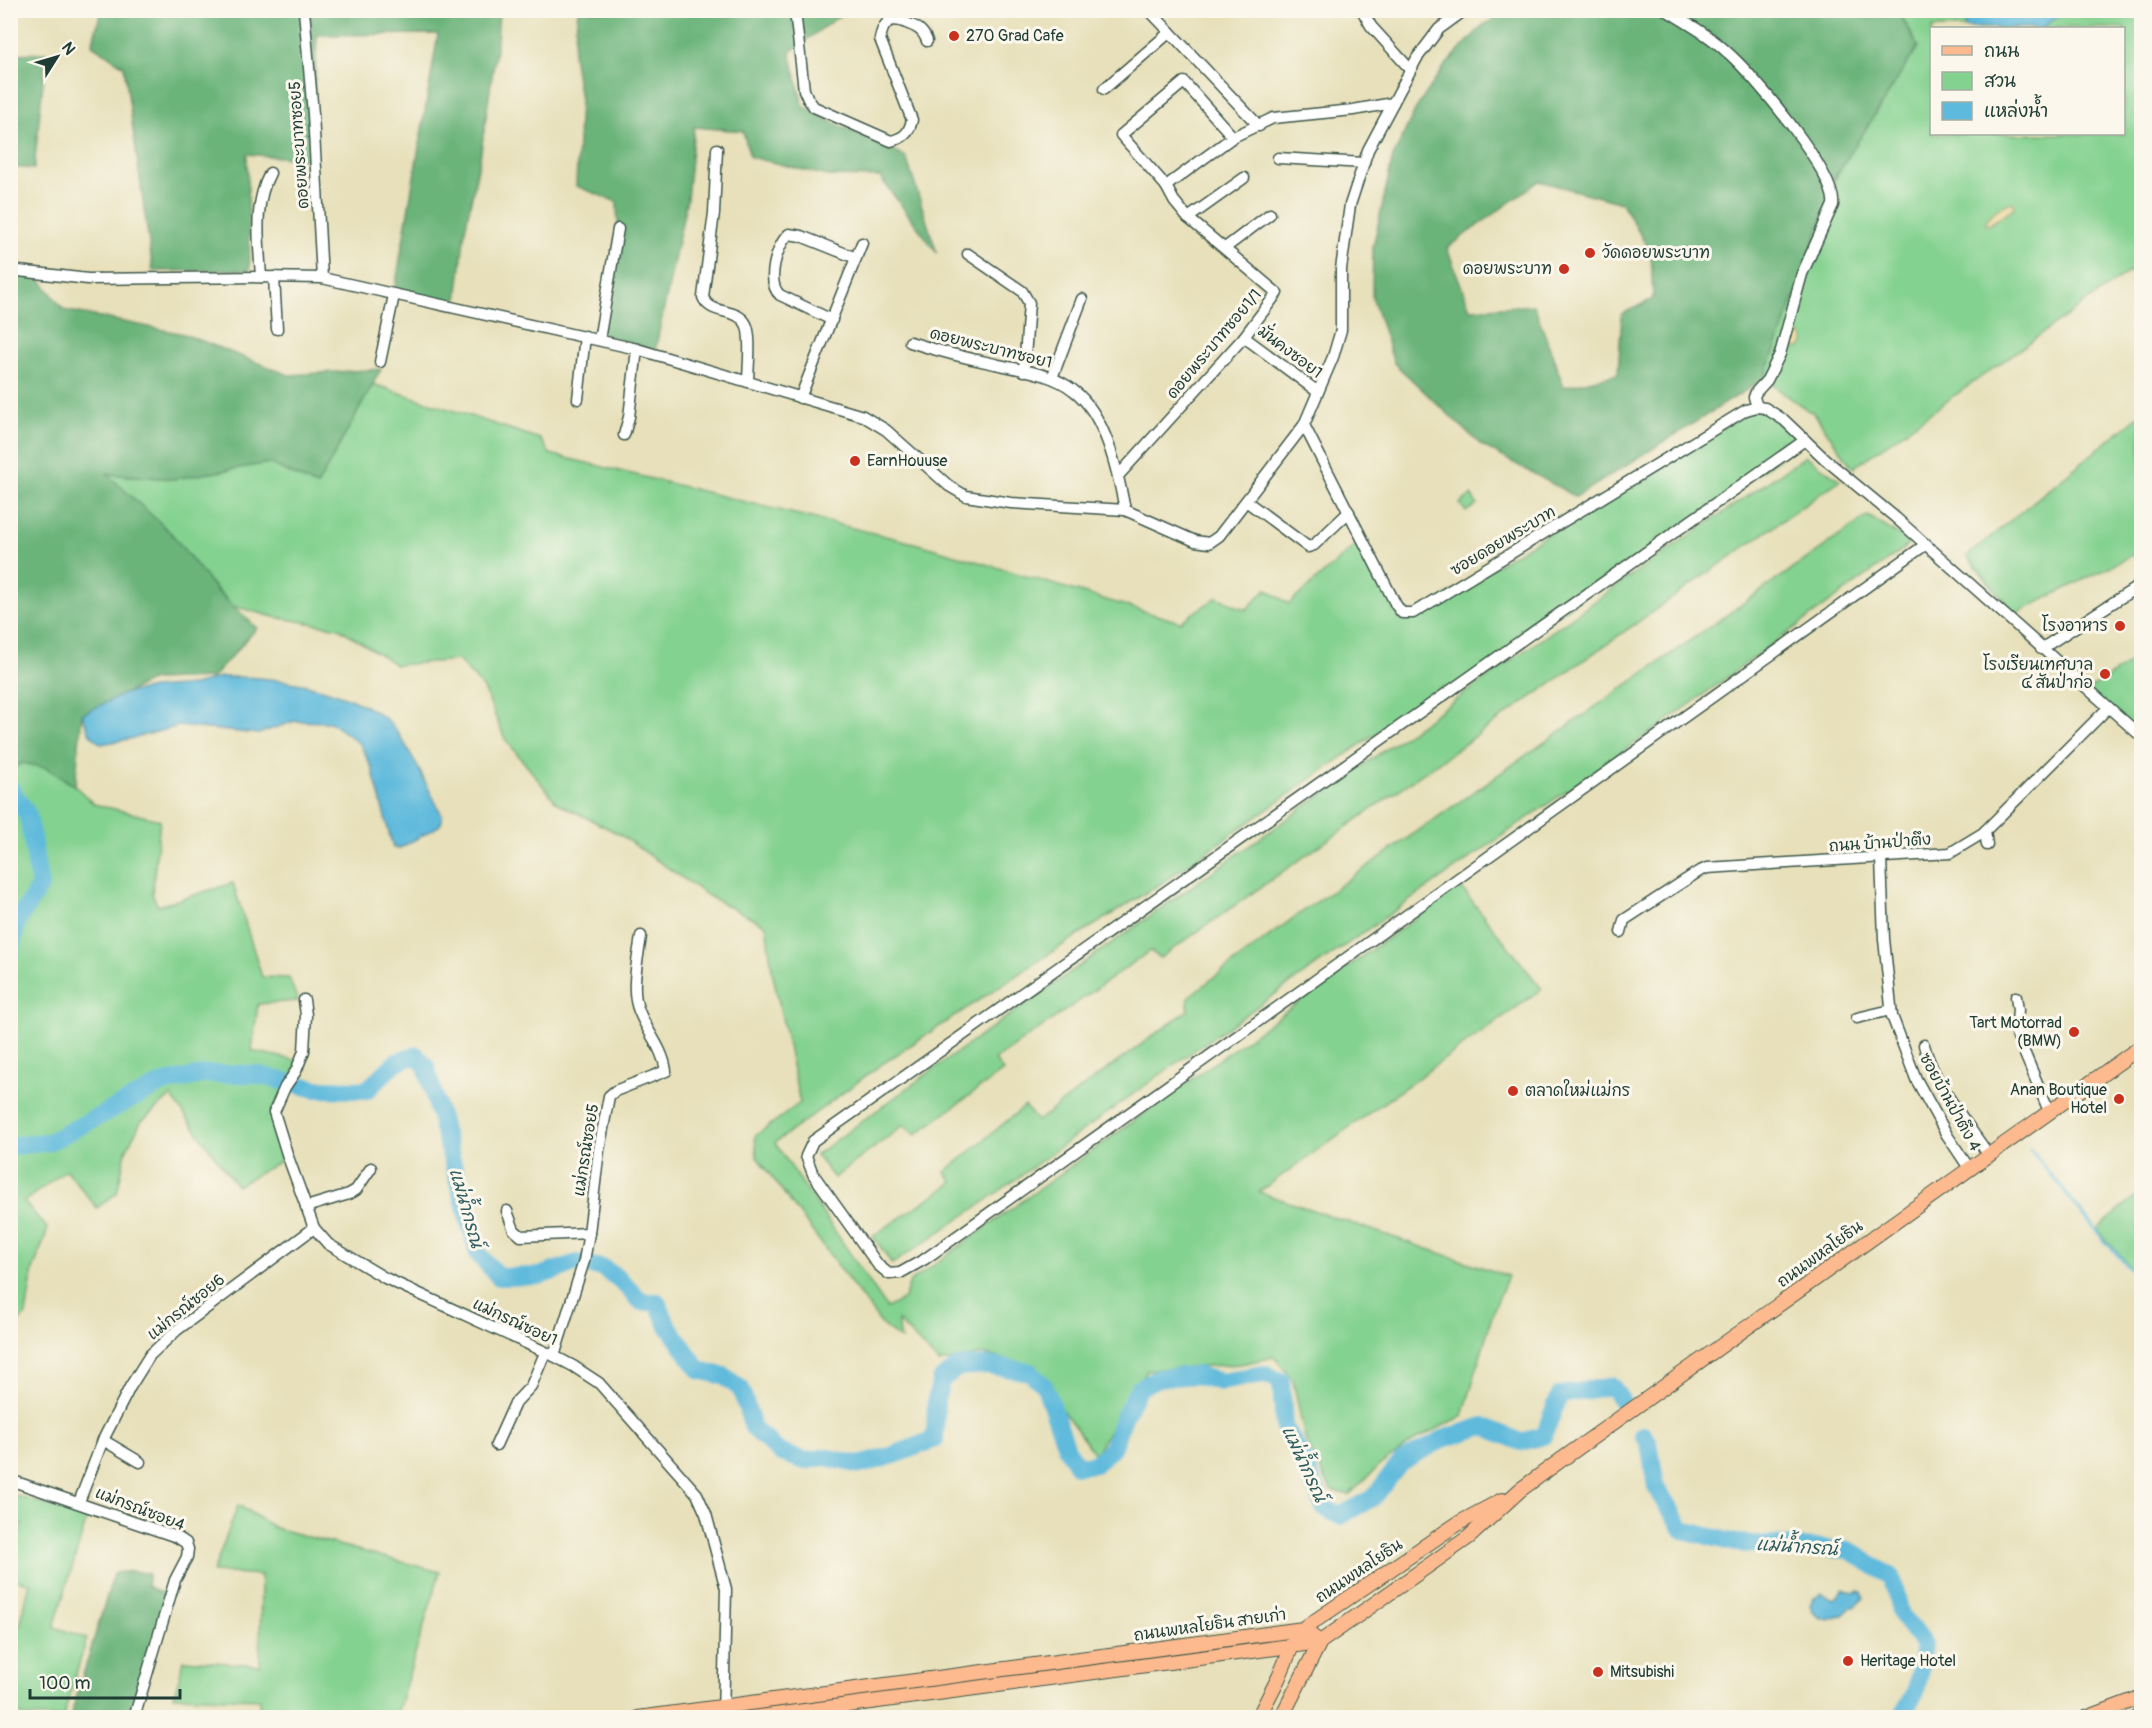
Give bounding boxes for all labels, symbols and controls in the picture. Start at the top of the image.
place label: 270 Grad Cafe [966,26,1064,46]
north arrow [27,27,87,87]
legend [1930,27,2125,135]
marker: 270 Grad Cafe [947,29,961,43]
text: N [57,38,80,59]
text: ถนน [1984,40,2019,63]
text: สวน [1984,70,2016,93]
street label: ดอยพระบาทซอย5 [285,81,313,209]
text: แหล่งน้ำ [1984,94,2048,123]
place label: วัดดอยพระบาท [1602,242,1710,263]
marker: วัดดอยพระบาท [1583,246,1597,260]
place label: ดอยพระบาท [1463,259,1552,279]
marker: ดอยพระบาท [1557,262,1571,276]
street label: ดอยพระบาทซอย1/1 [1162,285,1266,403]
street label: มั่นคงซอย1 [1254,317,1329,383]
street label: ดอยพระบาทซอย1 [928,323,1054,373]
place label: EarnHouuse [867,451,947,471]
marker: EarnHouuse [848,454,862,468]
street label: ซอยดอยพระบาท [1447,502,1559,580]
place label: โรงอาหาร [2042,614,2108,636]
marker: โรงอาหาร [2113,619,2127,633]
place label: โรงเรียนเทศบาล ๔ สันป่าก่อ [1983,653,2093,693]
marker: โรงเรียนเทศบาล ๔ สันป่าก่อ [2098,667,2112,681]
street label: ถนน บ้านป่าตึง [1828,827,1932,857]
place label: Tart Motorrad (BMW) [1969,1013,2062,1051]
marker: Tart Motorrad (BMW) [2067,1025,2081,1039]
street label: ซอยบ้านป่าตึง 4 [1915,1049,1987,1154]
place label: ตลาดใหม่แม่กร [1525,1079,1630,1101]
place label: Anan Boutique Hotel [2010,1080,2107,1118]
marker: ตลาดใหม่แม่กร [1506,1084,1520,1098]
marker: Anan Boutique Hotel [2112,1092,2126,1106]
street label: แม่กรณ์ซอย5 [567,1102,603,1198]
water label: แม่น้ำกรณ์ [444,1164,495,1254]
street label: ถนนพหลโยธิน [1772,1214,1867,1292]
street label: แม่กรณ์ซอย6 [142,1268,229,1344]
street label: แม่กรณ์ซอย1 [470,1292,561,1350]
water label: แม่น้ำกรณ์ [1276,1420,1339,1509]
street label: แม่กรณ์ซอย4 [93,1481,188,1535]
water label: แม่น้ำกรณ์ [1755,1527,1842,1562]
street label: ถนนพหลโยธิน [1310,1533,1407,1608]
street label: ถนนพหลโยธิน สายเก่า [1132,1602,1288,1646]
place label: Heritage Hotel [1860,1651,1956,1671]
marker: Heritage Hotel [1841,1654,1855,1668]
scale bar [30,1662,180,1700]
place label: Mitsubishi [1610,1662,1674,1682]
marker: Mitsubishi [1591,1665,1605,1679]
text: 100 m [39,1672,91,1695]

